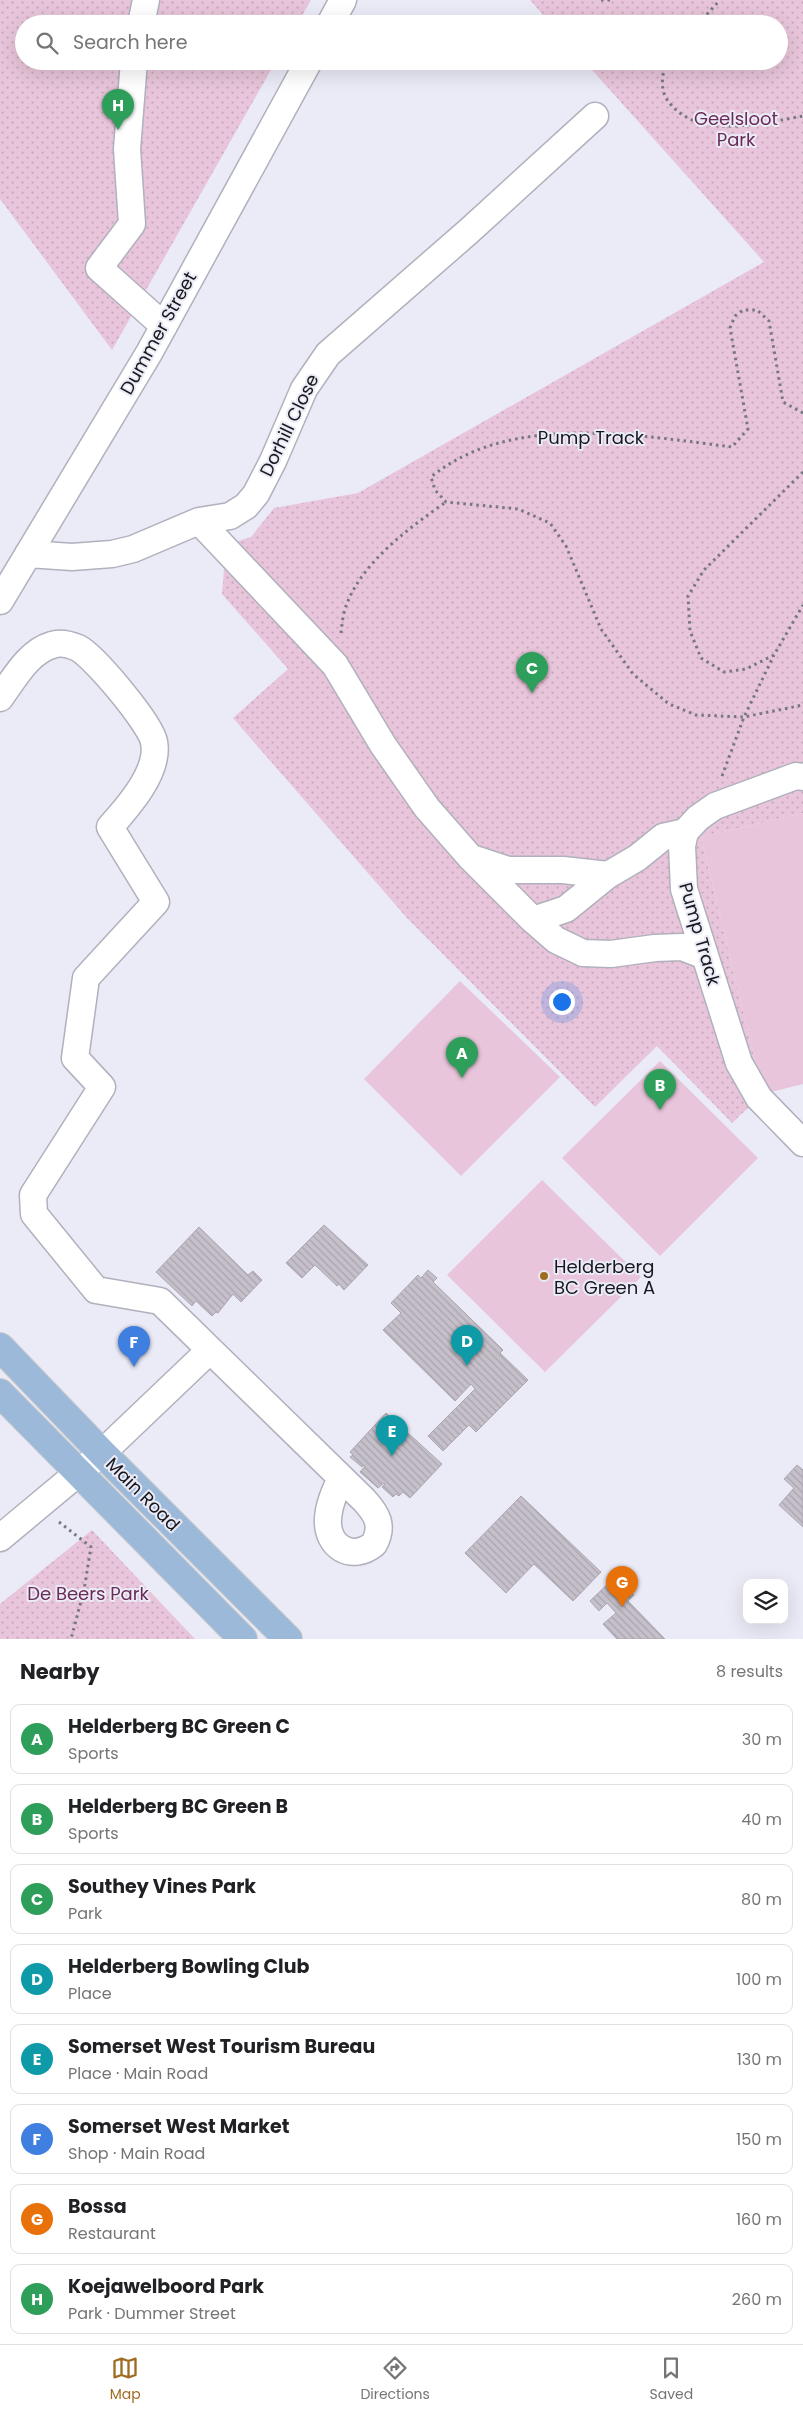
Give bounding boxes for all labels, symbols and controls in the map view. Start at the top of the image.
search box [15,15,788,70]
icon: search [33,29,61,57]
text: Search here [73,29,187,56]
pin: H [102,89,134,130]
park label: Geelsloot Park [694,106,778,152]
street label: Dummer Street [114,267,202,399]
street label: Dorhill Close [253,370,325,480]
street label: Pump Track [538,425,645,450]
pin: C [516,652,548,693]
street label: Pump Track [673,879,727,989]
your location [549,989,575,1015]
pin: A [446,1037,478,1078]
pin: B [644,1069,676,1110]
place label: Helderberg BC Green A [554,1254,655,1300]
marker: Helderberg BC Green A [538,1270,550,1282]
pin: D [451,1325,483,1366]
pin: F [118,1326,150,1367]
pin: E [376,1415,408,1456]
street label: Main Road [100,1451,186,1537]
pin: G [606,1566,638,1607]
map controls [743,1579,788,1624]
button: layers [743,1579,788,1624]
park label: De Beers Park [27,1581,149,1606]
text: Nearby [20,1657,100,1686]
text: 8 results [716,1660,783,1683]
text: Helderberg BC Green C [68,1713,290,1740]
text: A [31,1728,43,1751]
text: 30 m [742,1728,782,1751]
text: Sports [68,1742,119,1765]
text: Helderberg BC Green B [68,1793,288,1820]
text: B [32,1808,42,1831]
text: 40 m [741,1808,782,1831]
text: Sports [68,1822,119,1845]
text: Southey Vines Park [68,1873,256,1900]
text: C [31,1888,43,1911]
text: 80 m [741,1888,782,1911]
text: Park [68,1902,102,1925]
text: Helderberg Bowling Club [68,1953,309,1980]
text: D [31,1968,43,1991]
text: 100 m [736,1968,782,1991]
text: Place [68,1982,112,2005]
text: Somerset West Tourism Bureau [68,2033,375,2060]
text: E [33,2048,41,2071]
text: 130 m [737,2048,782,2071]
text: Place · Main Road [68,2062,208,2085]
text: Somerset West Market [68,2113,289,2140]
text: F [33,2128,41,2151]
text: 150 m [736,2128,782,2151]
text: Shop · Main Road [68,2142,205,2165]
text: Bossa [68,2193,127,2220]
text: G [31,2208,43,2231]
text: 160 m [736,2208,782,2231]
text: Restaurant [68,2222,156,2245]
text: Koejawelboord Park [68,2273,264,2300]
text: H [31,2288,43,2311]
text: 260 m [732,2288,782,2311]
text: Park · Dummer Street [68,2302,236,2325]
tab: Map [110,2354,141,2405]
tab: Directions [360,2354,430,2405]
tab: Saved [649,2354,693,2405]

